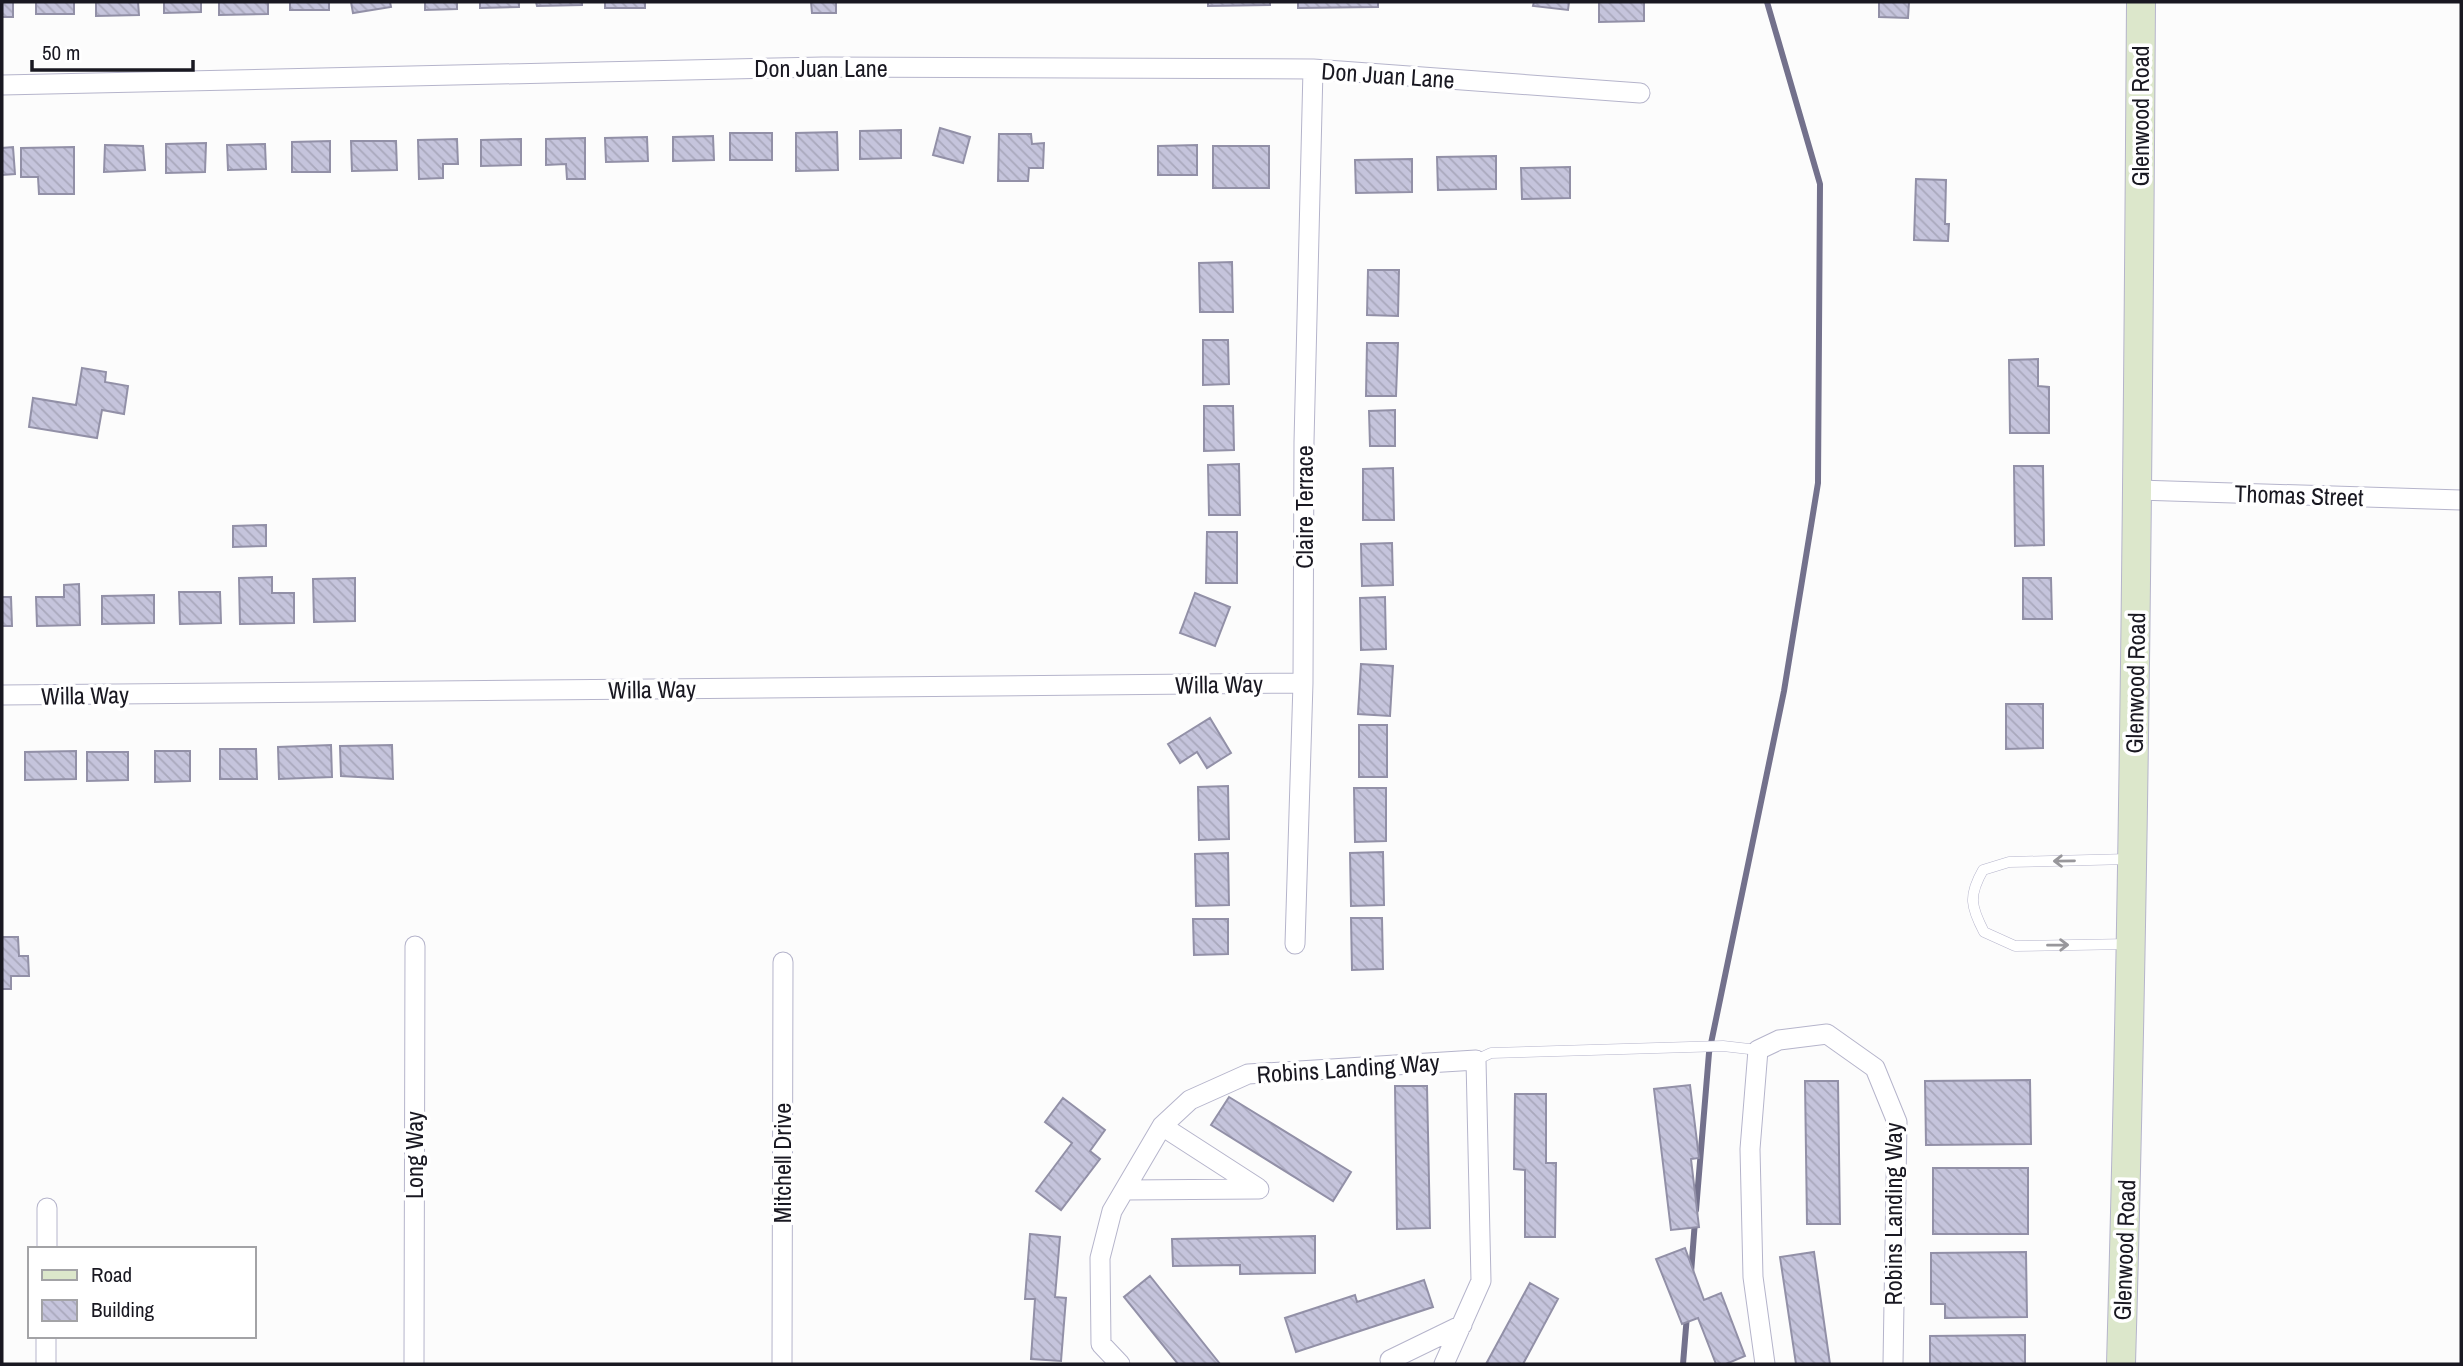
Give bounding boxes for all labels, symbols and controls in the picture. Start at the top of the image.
scale bar [32,28,192,72]
text: 50 m [42,38,80,67]
street label: Glenwood Road [2124,45,2156,187]
street label: Don Juan Lane [754,52,888,84]
street label: Don Juan Lane [1320,54,1456,96]
street label: Claire Terrace [1288,445,1320,569]
street label: Thomas Street [2234,477,2365,513]
street label: Glenwood Road [2118,612,2152,754]
street label: Willa Way [1175,667,1263,701]
street label: Willa Way [608,672,696,706]
street label: Willa Way [41,678,129,712]
one-way arrow [2053,854,2076,867]
one-way arrow [2046,939,2069,952]
street label: Robins Landing Way [1256,1046,1441,1090]
street label: Mitchell Drive [766,1103,798,1223]
street label: Long Way [398,1111,430,1199]
street label: Robins Landing Way [1877,1122,1909,1306]
street label: Glenwood Road [2106,1179,2142,1321]
legend [28,1247,256,1338]
text: Road [91,1260,132,1289]
text: Building [91,1295,155,1324]

